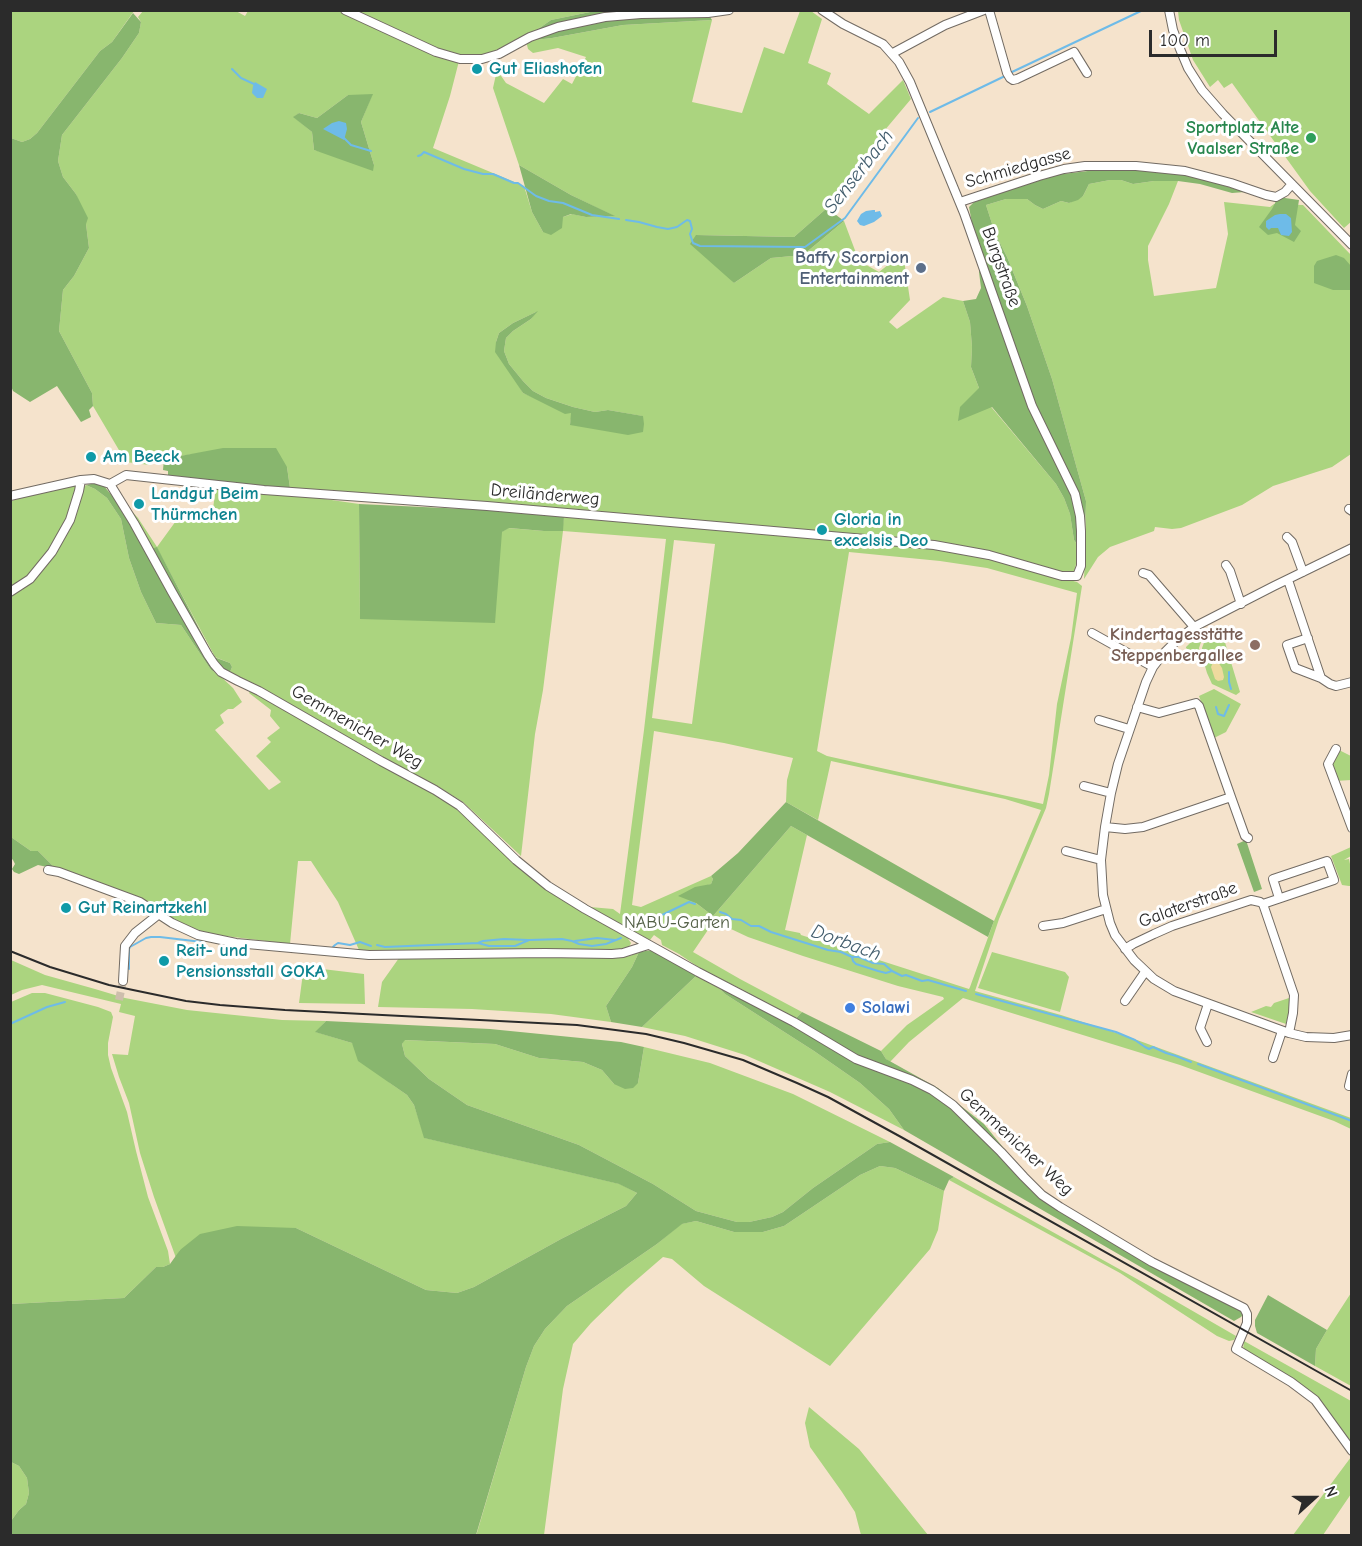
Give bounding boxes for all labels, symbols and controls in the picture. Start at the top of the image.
scale bar [1152,18,1280,56]
text: 100 m [1160,30,1210,51]
place label: Gut Eliashofen [489,58,602,80]
marker: Gut Eliashofen [470,62,484,76]
place label: Sportplatz Alte Vaalser Straße [1186,117,1299,160]
water label: Senserbach [819,125,899,219]
marker: Sportplatz Alte Vaalser Straße [1304,131,1318,145]
street label: Schmiedgasse [963,143,1073,193]
street label: Burgstraße [977,224,1025,310]
place label: Baffy Scorpion Entertainment [795,247,909,290]
marker: Baffy Scorpion Entertainment [914,261,928,275]
place label: Am Beeck [103,446,180,468]
marker: Am Beeck [84,450,98,464]
street label: Dreiländerweg [490,479,600,511]
place label: Landgut Beim Thürmchen [151,483,259,526]
marker: Landgut Beim Thürmchen [132,497,146,511]
place label: Gloria in excelsis Deo [834,509,928,552]
marker: Gloria in excelsis Deo [815,523,829,537]
place label: Kindertagesstätte Steppenbergallee [1110,624,1243,666]
marker: Kindertagesstätte Steppenbergallee [1248,638,1262,652]
street label: Gemmenicher Weg [287,681,427,773]
street label: Galaterstraße [1136,877,1240,933]
place label: Gut Reinartzkehl [78,897,207,919]
marker: Gut Reinartzkehl [59,901,73,915]
park label: NABU-Garten [624,912,730,934]
water label: Dorbach [808,919,884,967]
place label: Reit- und Pensionsstall GOKA [176,940,325,982]
marker: Reit- und Pensionsstall GOKA [157,954,171,968]
place label: Solawi [862,997,910,1019]
marker: Solawi [843,1001,857,1015]
street label: Gemmenicher Weg [954,1084,1078,1200]
north arrow [1284,1468,1344,1528]
text: N [1321,1483,1341,1500]

